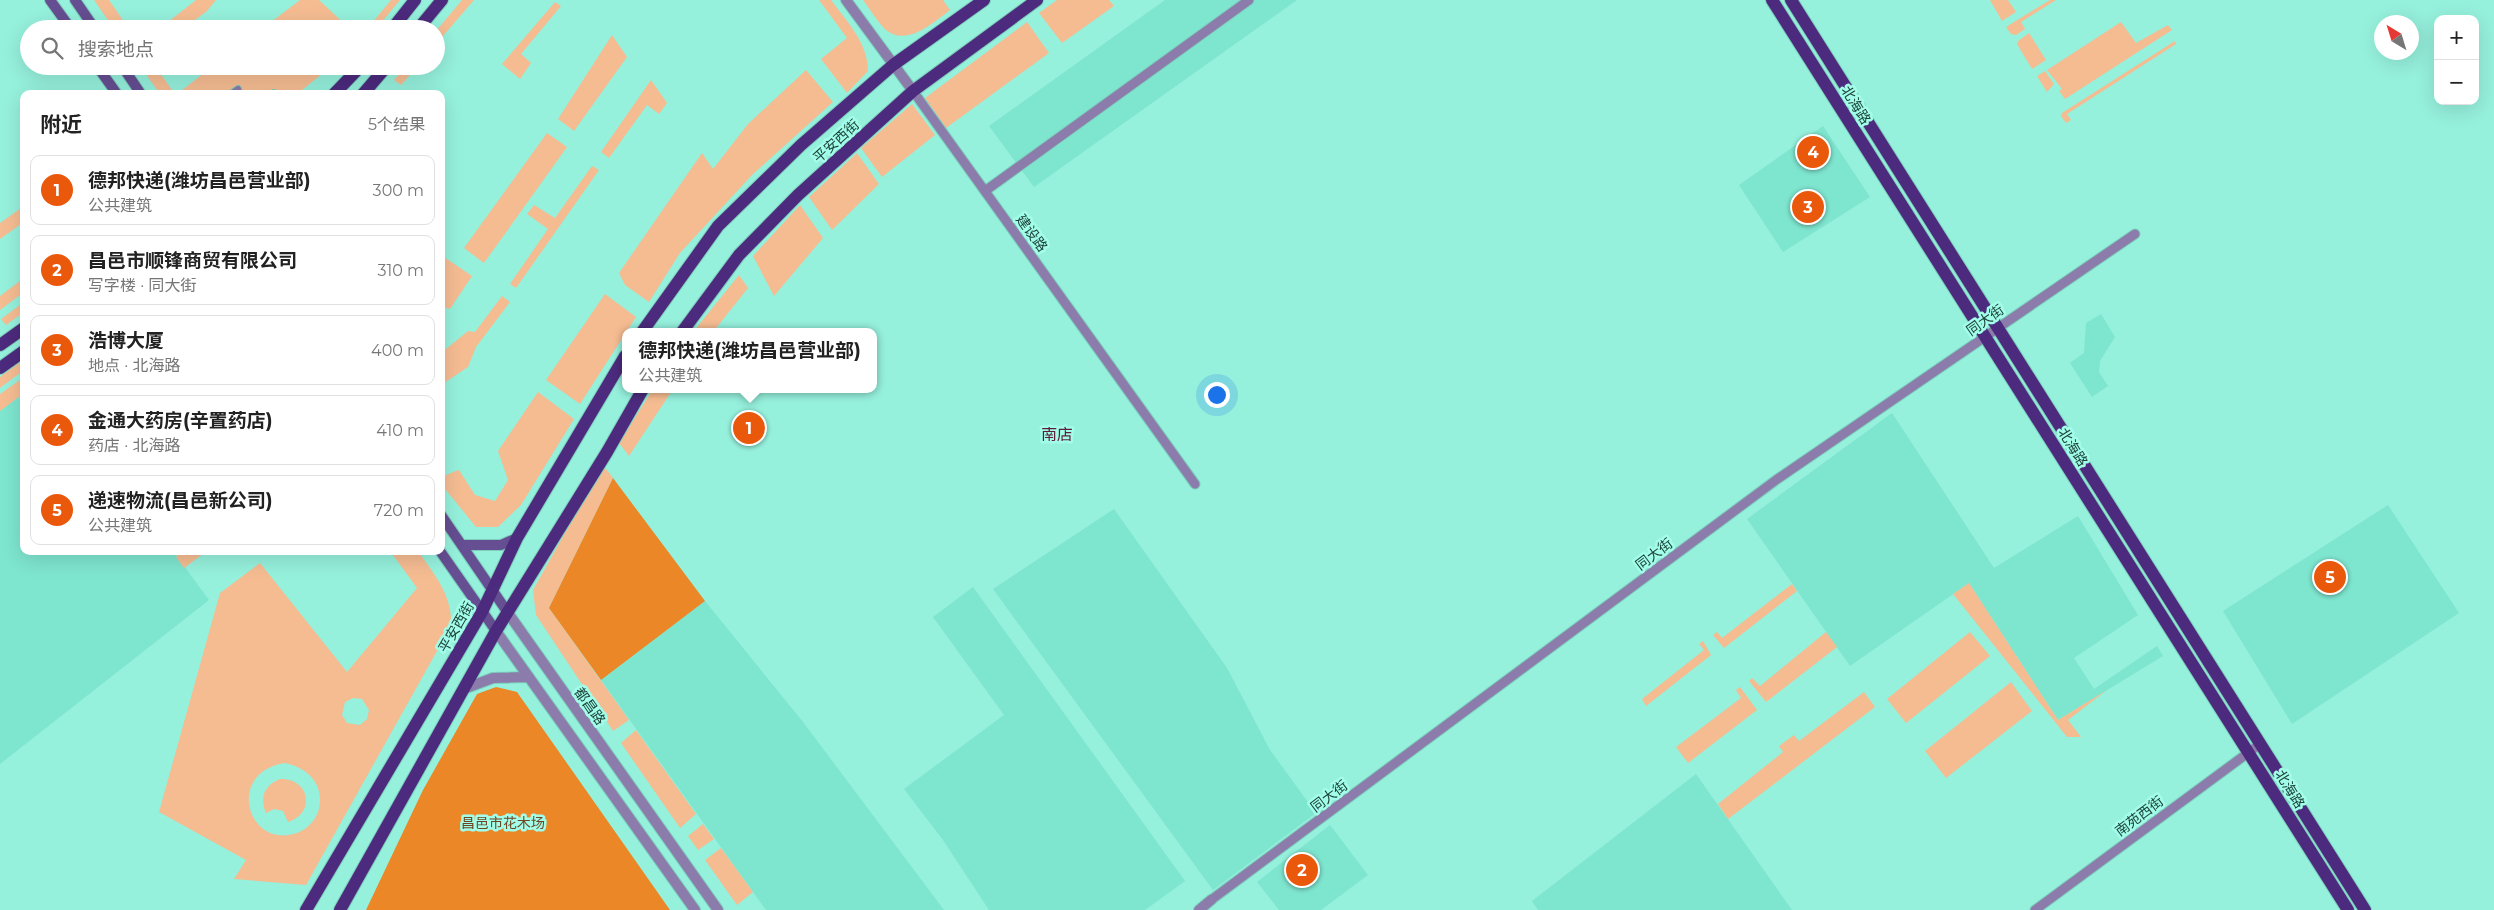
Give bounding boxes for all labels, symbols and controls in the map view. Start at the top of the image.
north arrow [2374,15,2419,60]
map controls [2434,15,2479,105]
button: + [2434,15,2479,60]
search box [20,20,445,75]
icon: search [38,34,66,62]
text: 搜索地点 [78,38,154,61]
button: − [2434,60,2479,105]
street label: 北海路 [1837,82,1875,128]
text: 附近 [40,112,82,137]
text: 5个结果 [368,115,425,134]
street label: 平安西街 [809,116,863,166]
pin: 4 [1797,133,1829,171]
text: 德邦快递(潍坊昌邑营业部) [88,169,311,192]
text: 1 [54,181,60,200]
text: 300 m [373,181,424,200]
pin: 3 [1792,188,1824,226]
text: 公共建筑 [88,196,152,215]
street label: 建设路 [1012,211,1052,255]
text: 昌邑市顺锋商贸有限公司 [88,249,297,272]
text: 2 [52,261,62,280]
text: 310 m [377,261,424,280]
text: 写字楼 · 同大街 [88,276,196,295]
street label: 同大街 [1963,301,2007,339]
popup [622,328,877,393]
text: 浩博大厦 [88,329,164,352]
text: 德邦快递(潍坊昌邑营业部) [638,339,861,362]
text: 3 [52,341,62,360]
text: 400 m [371,341,424,360]
text: 地点 · 北海路 [88,356,180,375]
text: 公共建筑 [638,366,702,385]
your location [1204,382,1230,408]
text: 金通大药房(辛置药店) [88,409,273,432]
pin: 1 [733,409,765,447]
text: 4 [51,421,63,440]
text: 410 m [376,421,424,440]
street label: 北海路 [2054,424,2092,470]
district label: 南店 [1041,425,1073,444]
text: 药店 · 北海路 [88,436,180,455]
text: 递速物流(昌邑新公司) [88,489,273,512]
text: 5 [52,501,62,520]
text: 720 m [374,501,424,520]
text: 公共建筑 [88,516,152,535]
street label: 同大街 [1632,534,1676,574]
pin: 5 [2314,558,2346,596]
street label: 平安西街 [434,598,478,656]
street label: 都昌路 [571,684,609,728]
street label: 北海路 [2271,766,2309,812]
street label: 同大街 [1307,776,1351,816]
street label: 南苑西街 [2111,792,2167,840]
park label: 昌邑市花木场 [461,814,545,832]
pin: 2 [1286,851,1318,889]

